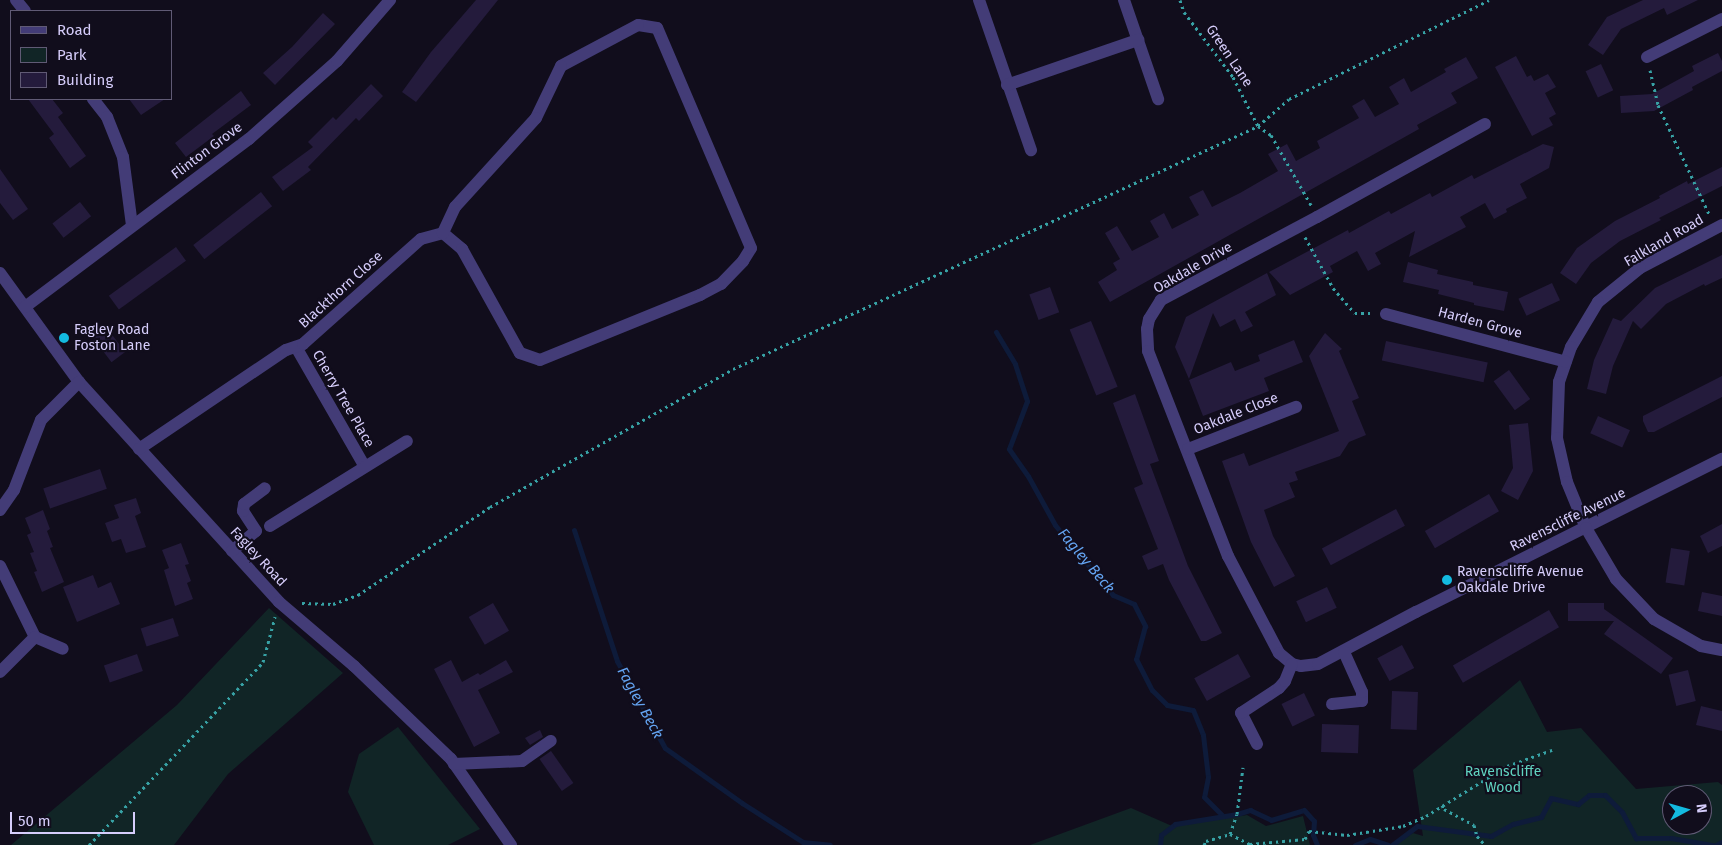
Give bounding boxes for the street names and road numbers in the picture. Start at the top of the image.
street label: Green Lane [1202,22,1256,90]
street label: Flinton Grove [168,119,246,183]
street label: Falkland Road [1621,211,1707,271]
street label: Oakdale Drive [1151,239,1235,297]
street label: Blackthorn Close [296,248,386,332]
street label: Harden Grove [1436,304,1524,342]
street label: Cherry Tree Place [308,347,378,451]
street label: Oakdale Close [1191,389,1281,439]
street label: Ravenscliffe Avenue [1507,485,1629,555]
street label: Fagley Road [226,524,290,590]

